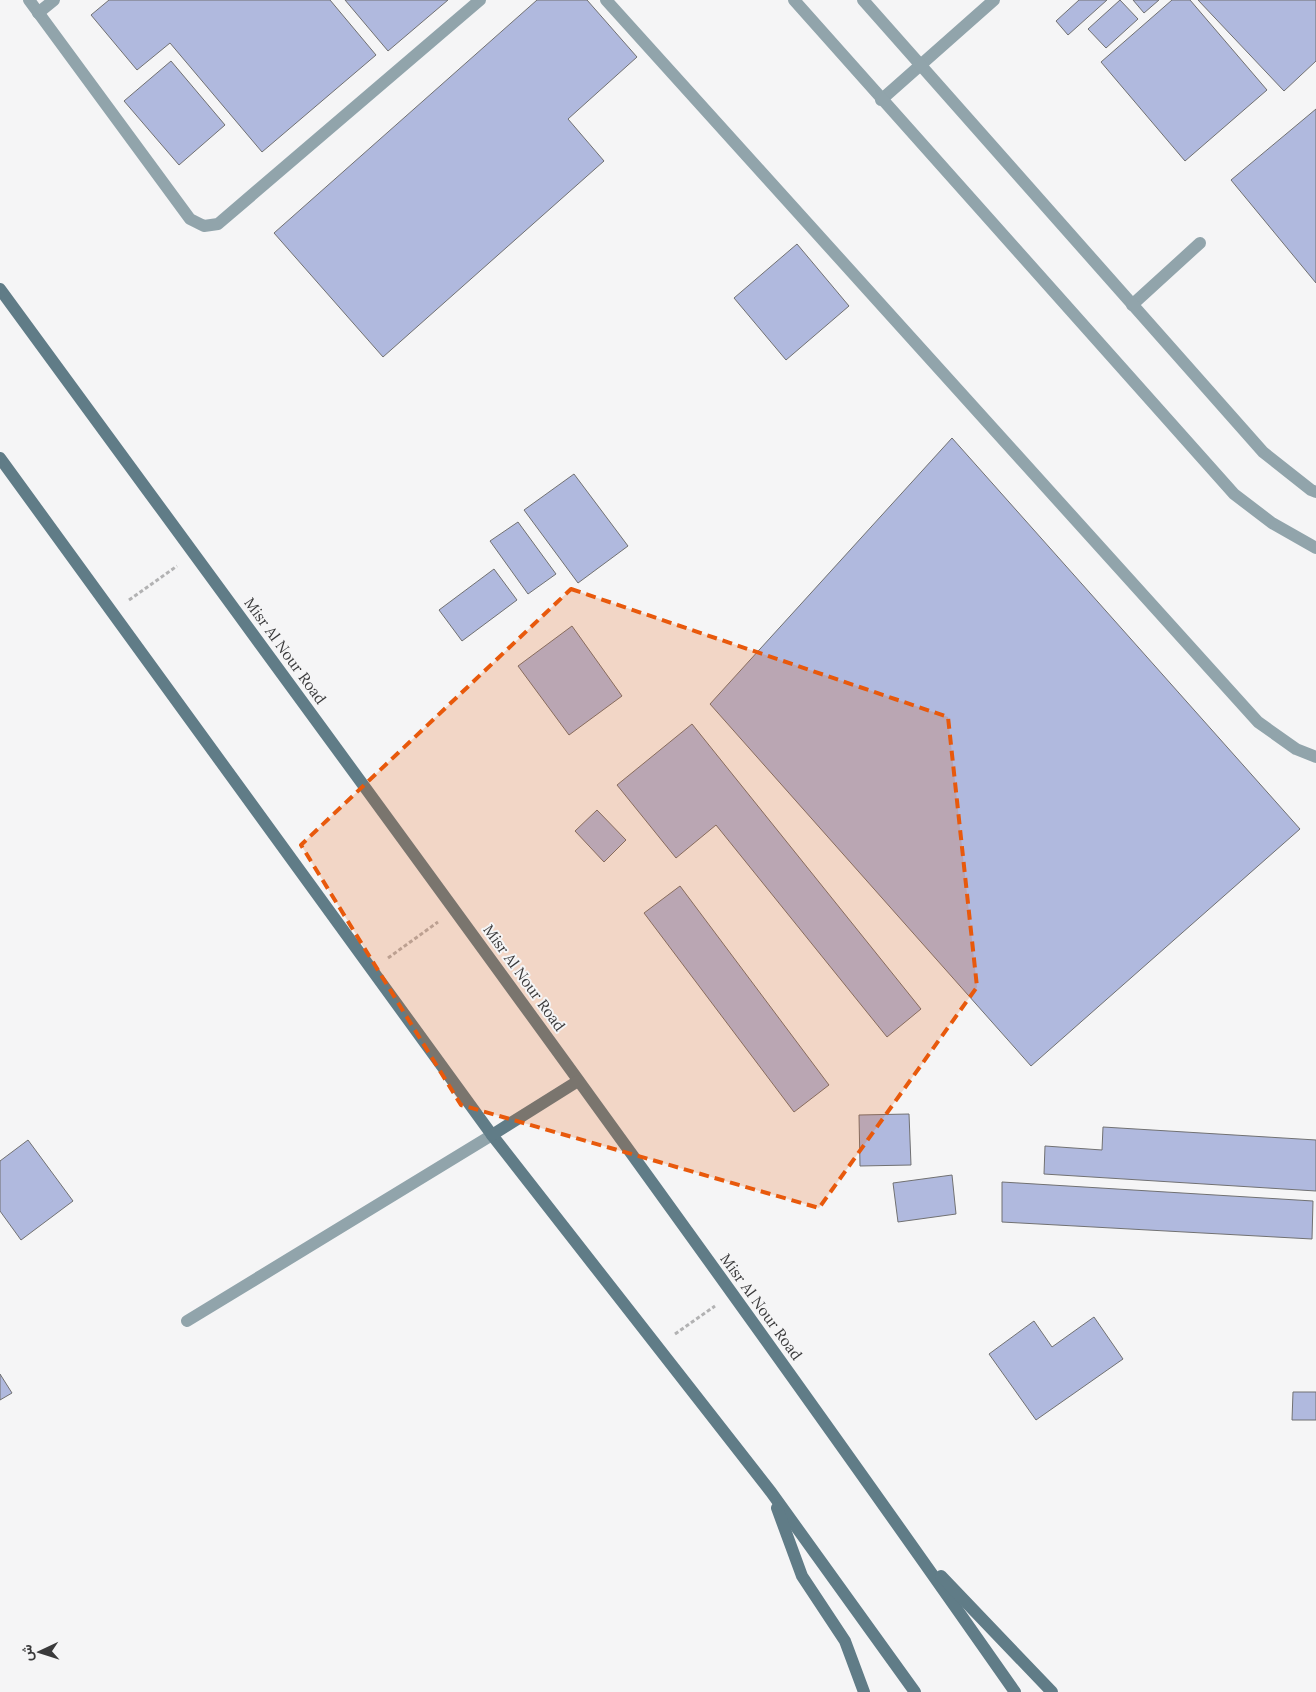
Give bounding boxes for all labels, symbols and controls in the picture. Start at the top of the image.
street label: Misr Al Nour Road [240,594,330,708]
street label: Misr Al Nour Road [479,921,569,1035]
street label: Misr Al Nour Road [716,1250,806,1364]
north arrow [15,1627,65,1677]
text: ش [17,1644,37,1662]

